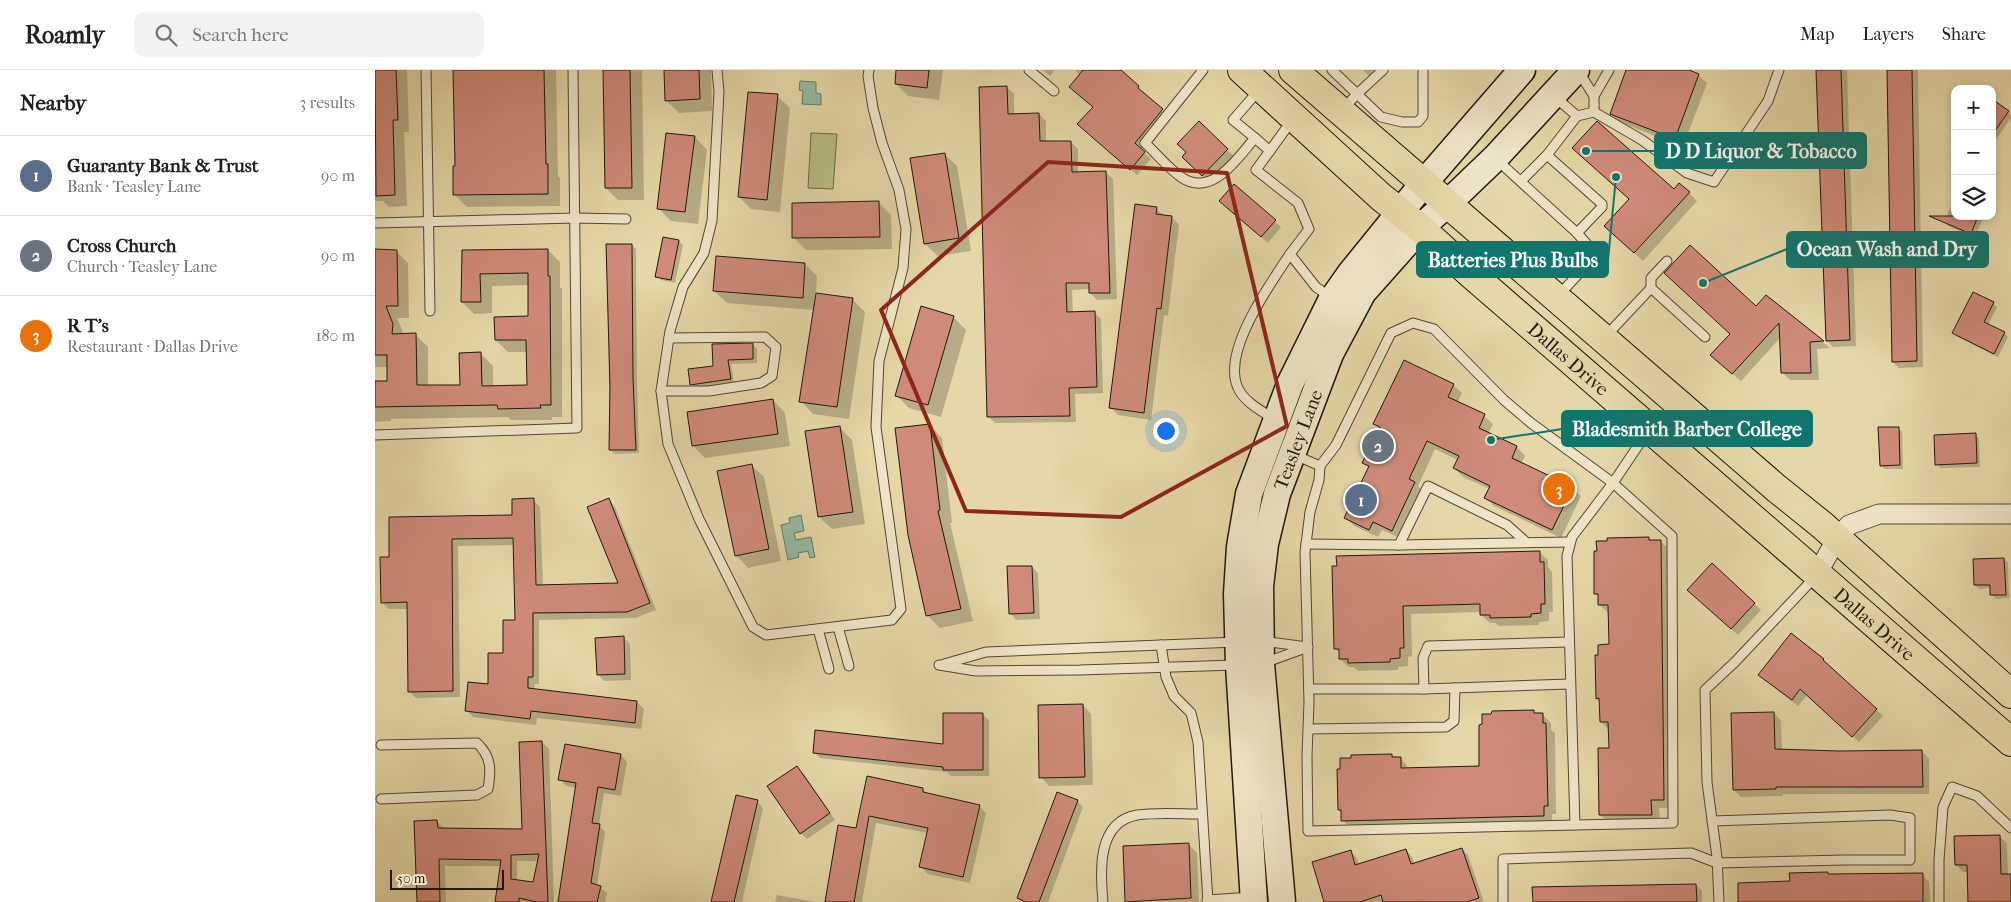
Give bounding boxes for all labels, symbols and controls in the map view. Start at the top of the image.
search box [134,12,484,57]
text: Roamly [25,21,104,49]
icon: search [152,21,180,49]
text: Search here [192,24,289,46]
text: Map [1800,24,1834,45]
text: Layers [1862,24,1914,45]
text: Share [1942,24,1986,45]
map controls [1951,85,1996,220]
button: + [1951,85,1996,130]
text: Nearby [20,91,86,115]
text: 3 results [299,93,355,112]
button: − [1951,130,1996,175]
callout: D D Liquor & Tobacco [1655,133,1866,168]
text: D D Liquor & Tobacco [1665,140,1857,163]
text: Guaranty Bank & Trust [67,155,259,177]
text: 1 [33,166,39,185]
text: 90 m [321,166,355,185]
button: layers [1951,175,1996,220]
text: Bank · Teasley Lane [67,177,201,196]
callout: Ocean Wash and Dry [1787,232,1988,267]
text: Cross Church [67,235,176,257]
text: Ocean Wash and Dry [1797,238,1979,261]
callout: Batteries Plus Bulbs [1417,242,1608,277]
text: 2 [32,246,40,265]
text: 90 m [321,246,355,265]
text: Batteries Plus Bulbs [1428,249,1599,272]
text: Church · Teasley Lane [67,257,217,276]
text: R T's [67,315,109,337]
street label: Dallas Drive [1523,318,1613,401]
text: 3 [33,326,39,345]
text: 180 m [316,326,355,345]
text: Restaurant · Dallas Drive [67,337,238,356]
street label: Teasley Lane [1270,387,1328,493]
callout: Bladesmith Barber College [1562,411,1812,446]
your location [1153,418,1179,444]
text: Bladesmith Barber College [1572,418,1802,441]
pin: 2 [1362,427,1394,465]
pin: 3 [1543,470,1575,508]
pin: 1 [1345,481,1377,519]
street label: Dallas Drive [1829,584,1919,666]
scale bar [390,867,504,890]
text: 50 m [397,870,425,887]

